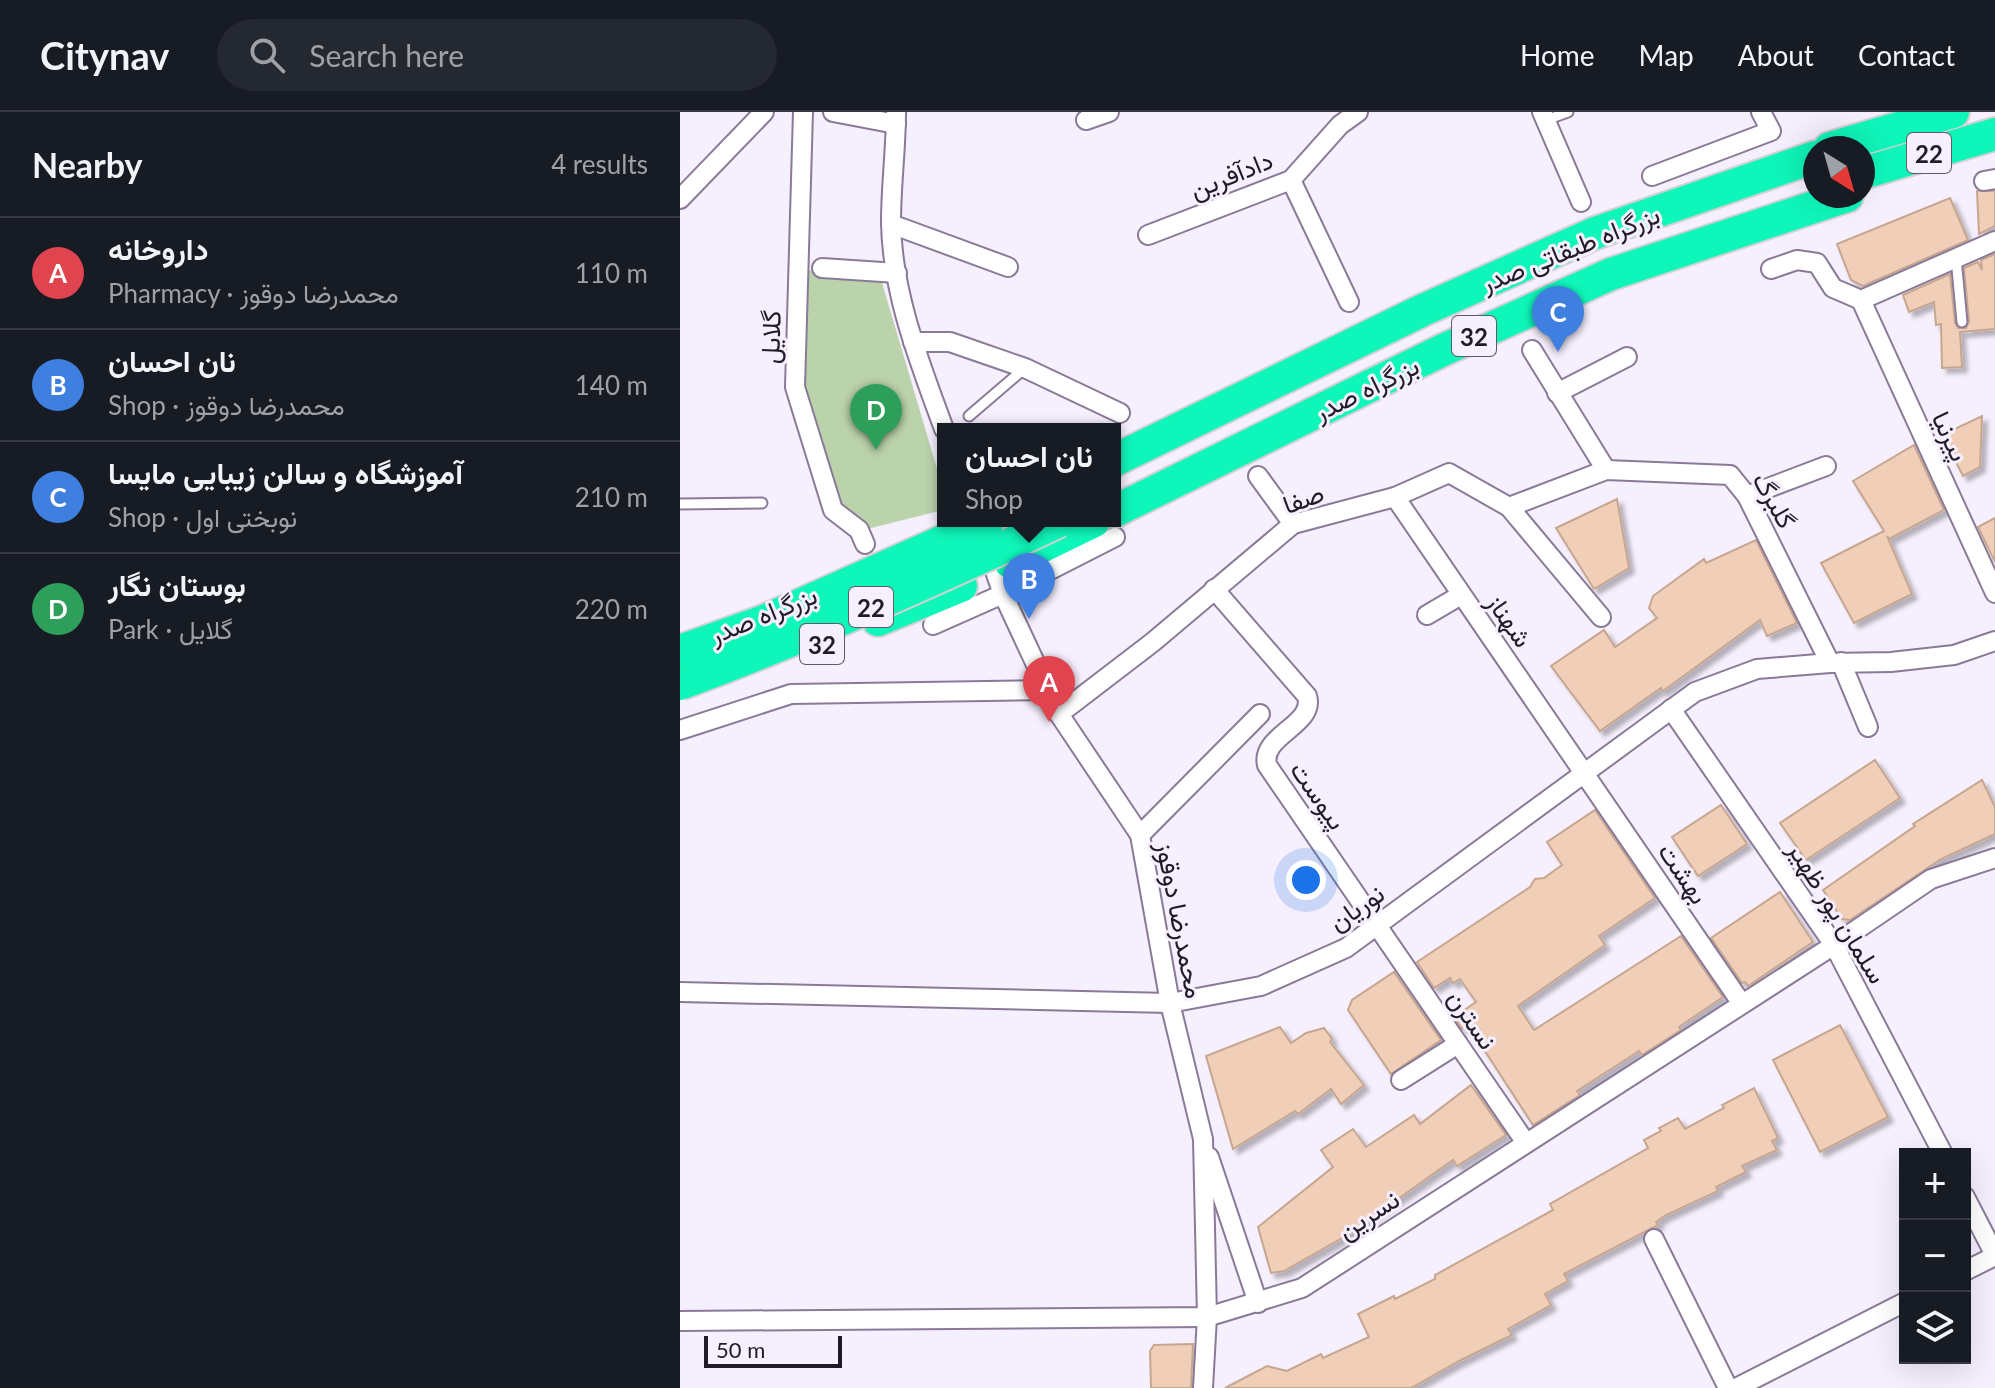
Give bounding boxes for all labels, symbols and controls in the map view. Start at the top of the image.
search box [217,19,777,91]
text: Citynav [40,32,169,78]
icon: search [245,33,289,77]
text: Search here [309,37,464,73]
text: Home [1520,38,1595,72]
text: Map [1639,38,1694,72]
text: About [1738,38,1814,72]
text: Contact [1858,38,1955,72]
road number: 22 [1907,133,1951,173]
north arrow [1803,136,1875,208]
street label: دادآفرین [1185,143,1278,206]
text: Nearby [32,144,143,185]
text: 4 results [551,148,648,180]
street label: بزرگراه طبقاتی صدر [1475,198,1664,300]
text: داروخانه [108,230,209,266]
text: A [49,257,67,289]
text: 110 m [575,257,648,289]
text: Pharmacy · محمدرضا دوقوز [108,277,399,309]
pin: C [1532,286,1584,352]
street label: گلایل [753,310,788,364]
road number: 32 [1452,316,1496,356]
text: نان احسان [108,342,236,378]
street label: بزرگراه صدر [1307,349,1424,428]
text: B [49,369,67,401]
text: 140 m [575,369,648,401]
pin: D [850,384,902,450]
text: Shop · محمدرضا دوقوز [108,389,345,421]
street label: پیرنیا [1923,406,1976,467]
popup [937,423,1121,527]
text: نان احسان [965,437,1093,473]
text: آموزشگاه و سالن زیبایی مایسا [108,454,463,490]
street label: گلبرگ [1745,466,1804,534]
street label: صفا [1278,476,1328,520]
text: C [49,481,67,513]
text: 210 m [575,481,648,513]
text: Shop [965,483,1023,515]
text: Shop · نوبختی اول [108,501,297,533]
pin: B [1003,553,1055,619]
text: بوستان نگار [108,566,246,602]
street label: بزرگراه صدر [704,578,822,651]
street label: شهناز [1479,586,1540,653]
road number: 22 [849,587,893,627]
text: D [48,593,68,625]
text: 220 m [575,593,648,625]
text: Park · گلایل [108,613,233,645]
road number: 32 [800,624,844,664]
pin: A [1023,656,1075,722]
street label: پیوست [1282,755,1354,837]
street label: سلمان پور ظهیر [1779,834,1894,991]
street label: بهشت [1651,836,1716,910]
street label: محمدرضا دوقوز [1149,838,1212,1001]
your location [1286,860,1326,900]
street label: نوریان [1322,877,1390,938]
street label: نسترن [1441,983,1505,1056]
map controls [1899,1148,1971,1364]
button: + [1899,1148,1971,1220]
street label: نسرین [1331,1182,1405,1247]
button: − [1899,1220,1971,1292]
button: layers [1899,1292,1971,1364]
scale bar [704,1332,842,1368]
text: 50 m [716,1336,765,1363]

